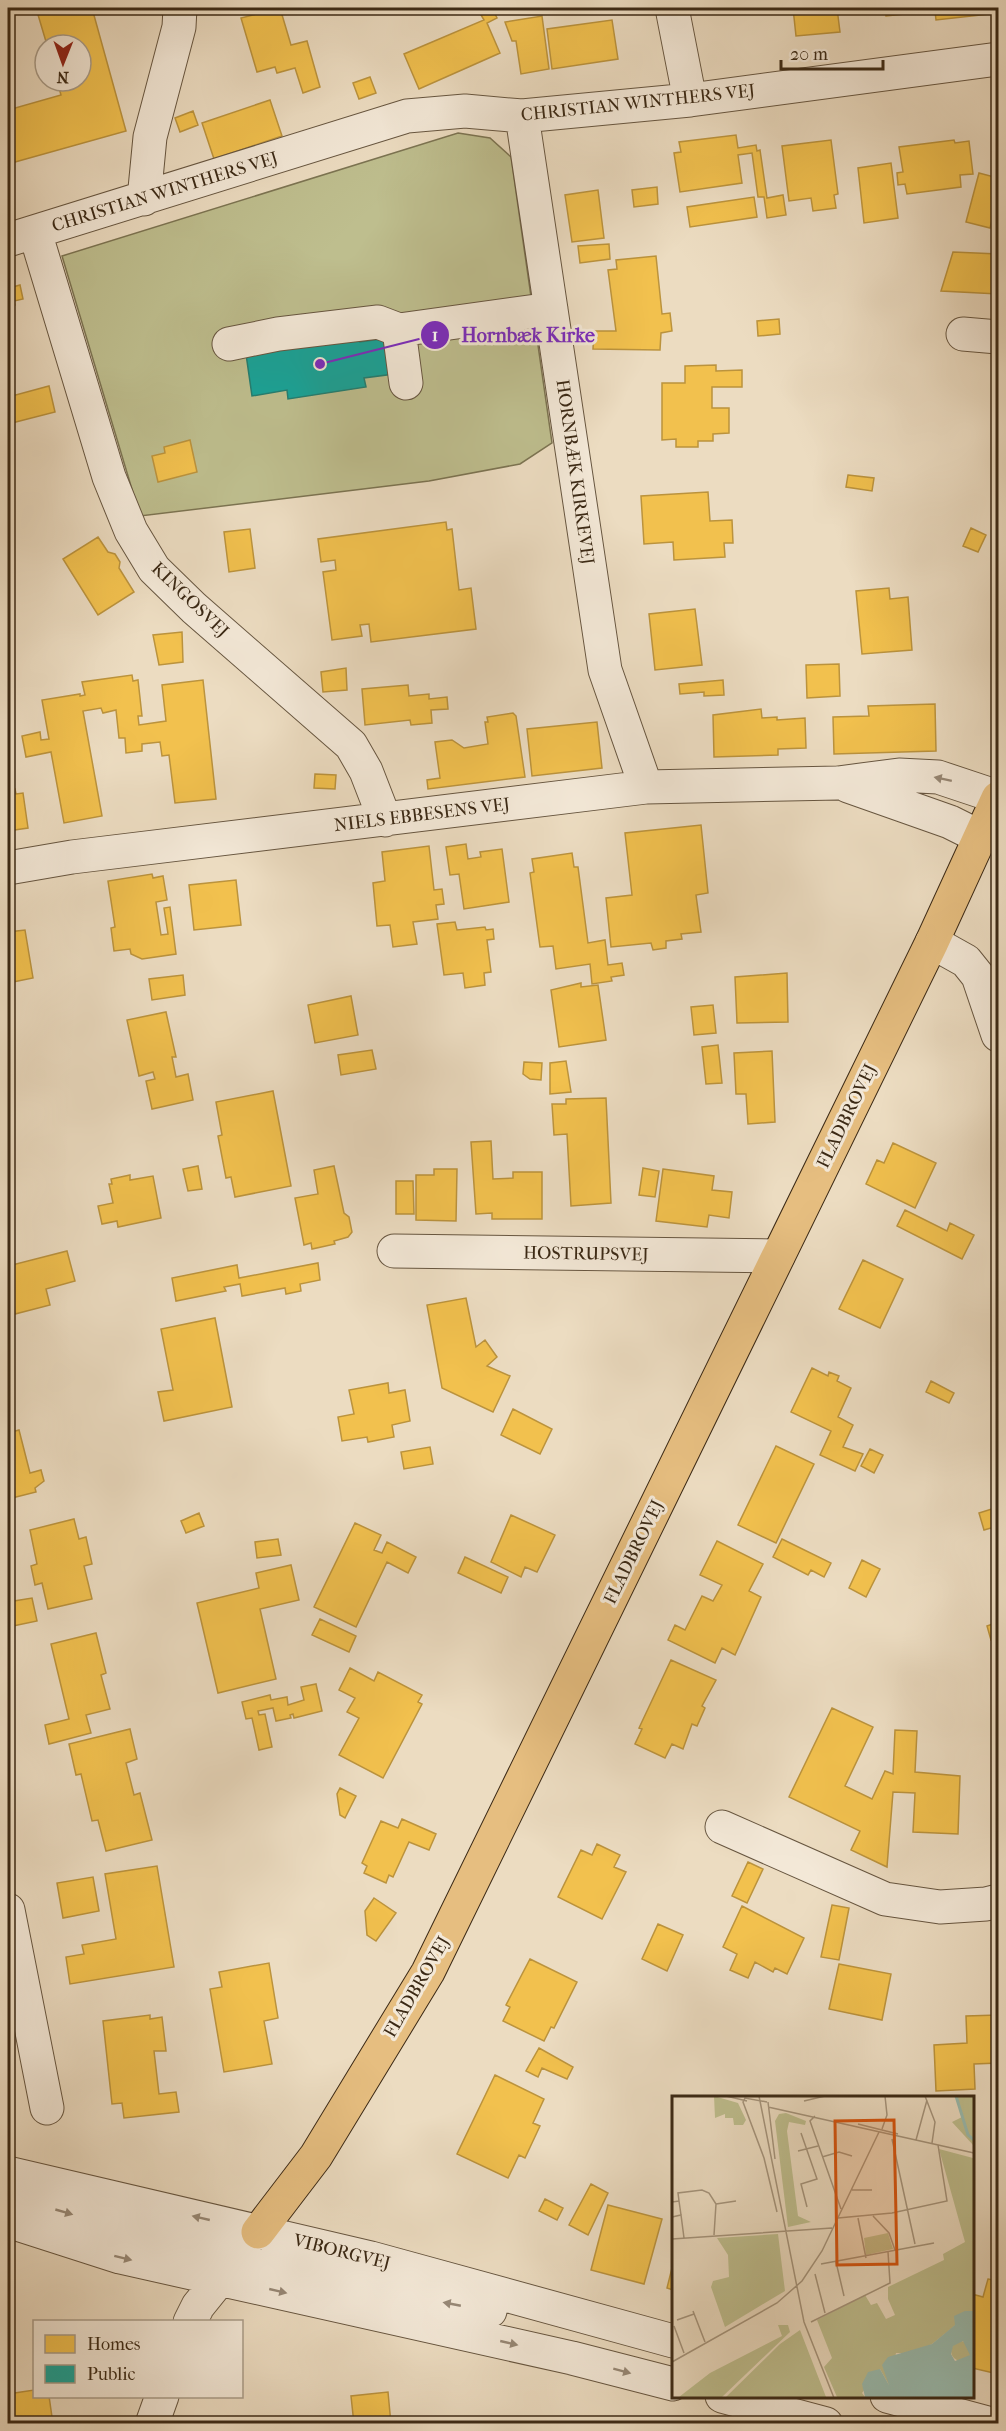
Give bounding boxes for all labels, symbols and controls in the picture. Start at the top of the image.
north arrow [33,33,93,93]
scale bar [781,33,883,71]
text: 20 m [790,44,828,65]
text: N [56,68,69,87]
street label: CHRISTIAN WINTHERS VEJ [520,80,756,126]
street label: CHRISTIAN WINTHERS VEJ [49,147,281,236]
callout: Hornbæk Kirke [420,316,607,354]
text: Hornbæk Kirke [461,324,595,347]
text: 1 [432,325,438,346]
street label: HORNBÆK KIRKEVEJ [552,378,598,566]
street label: KINGOSVEJ [147,558,233,642]
one-way arrow [933,774,952,783]
street label: NIELS EBBESENS VEJ [333,794,512,836]
street label: FLADBROVEJ [813,1060,881,1172]
street label: HOSTRUPSVEJ [523,1242,649,1266]
street label: FLADBROVEJ [600,1496,668,1608]
street label: FLADBROVEJ [380,1932,455,2041]
inset map [672,2096,973,2398]
one-way arrow [55,2208,73,2217]
one-way arrow [192,2213,210,2223]
street label: VIBORGVEJ [290,2230,393,2274]
one-way arrow [114,2253,133,2263]
one-way arrow [269,2287,288,2296]
one-way arrow [442,2299,461,2308]
legend [33,2320,243,2398]
text: Homes [87,2334,141,2355]
one-way arrow [500,2339,518,2349]
text: Public [87,2364,135,2385]
one-way arrow [613,2366,632,2376]

